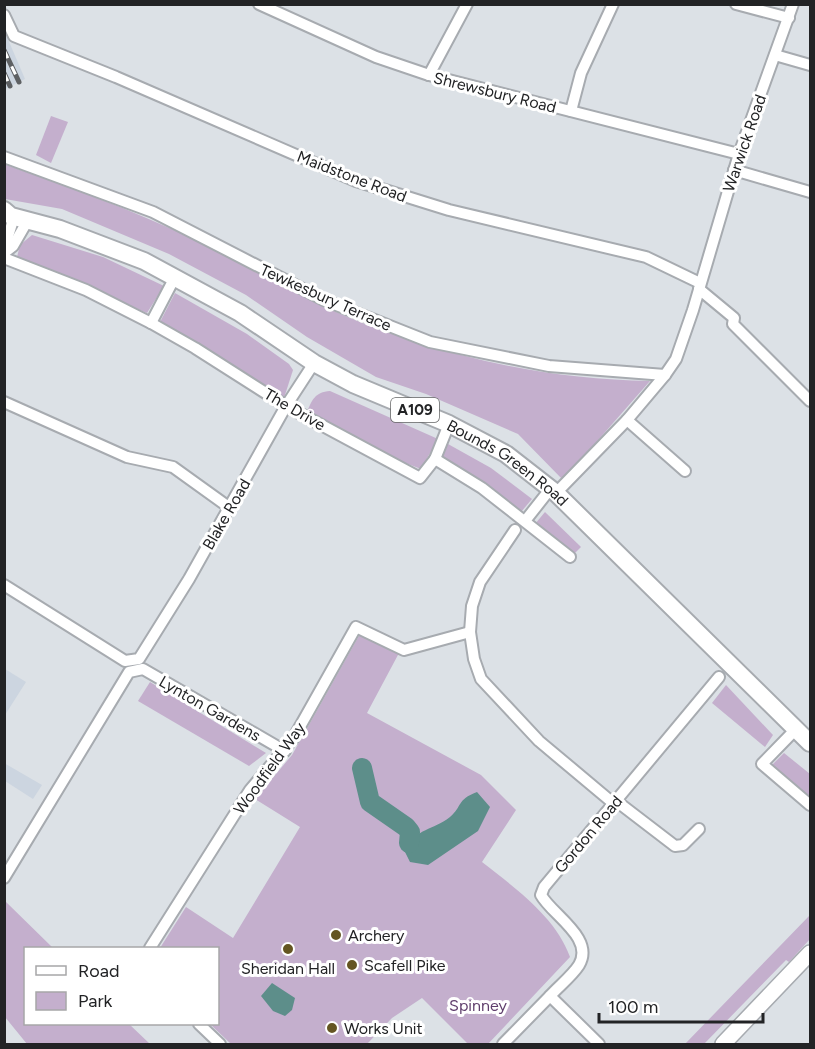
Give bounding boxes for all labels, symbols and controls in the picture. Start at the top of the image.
street label: Shrewsbury Road [432,68,558,117]
street label: Warwick Road [719,92,770,194]
street label: Maidstone Road [294,147,409,206]
street label: Tewkesbury Terrace [257,260,395,335]
street label: The Drive [261,384,329,435]
road number: A109 [391,398,439,422]
street label: Bounds Green Road [444,416,572,510]
street label: Blake Road [199,475,254,553]
street label: Lynton Gardens [156,672,264,745]
street label: Woodfield Way [230,718,309,818]
street label: Gordon Road [551,792,626,877]
place label: Archery [348,926,405,945]
marker: Archery [329,928,343,942]
marker: Sheridan Hall [281,942,295,956]
legend [24,947,219,1025]
place label: Scafell Pike [364,956,446,975]
marker: Scafell Pike [345,958,359,972]
place label: Sheridan Hall [241,959,335,978]
text: Road [78,960,119,982]
scale bar [599,986,762,1024]
text: Park [78,990,113,1012]
park label: Spinney [449,996,507,1015]
text: 100 m [608,996,658,1018]
place label: Works Unit [344,1019,423,1038]
marker: Works Unit [325,1021,339,1035]

